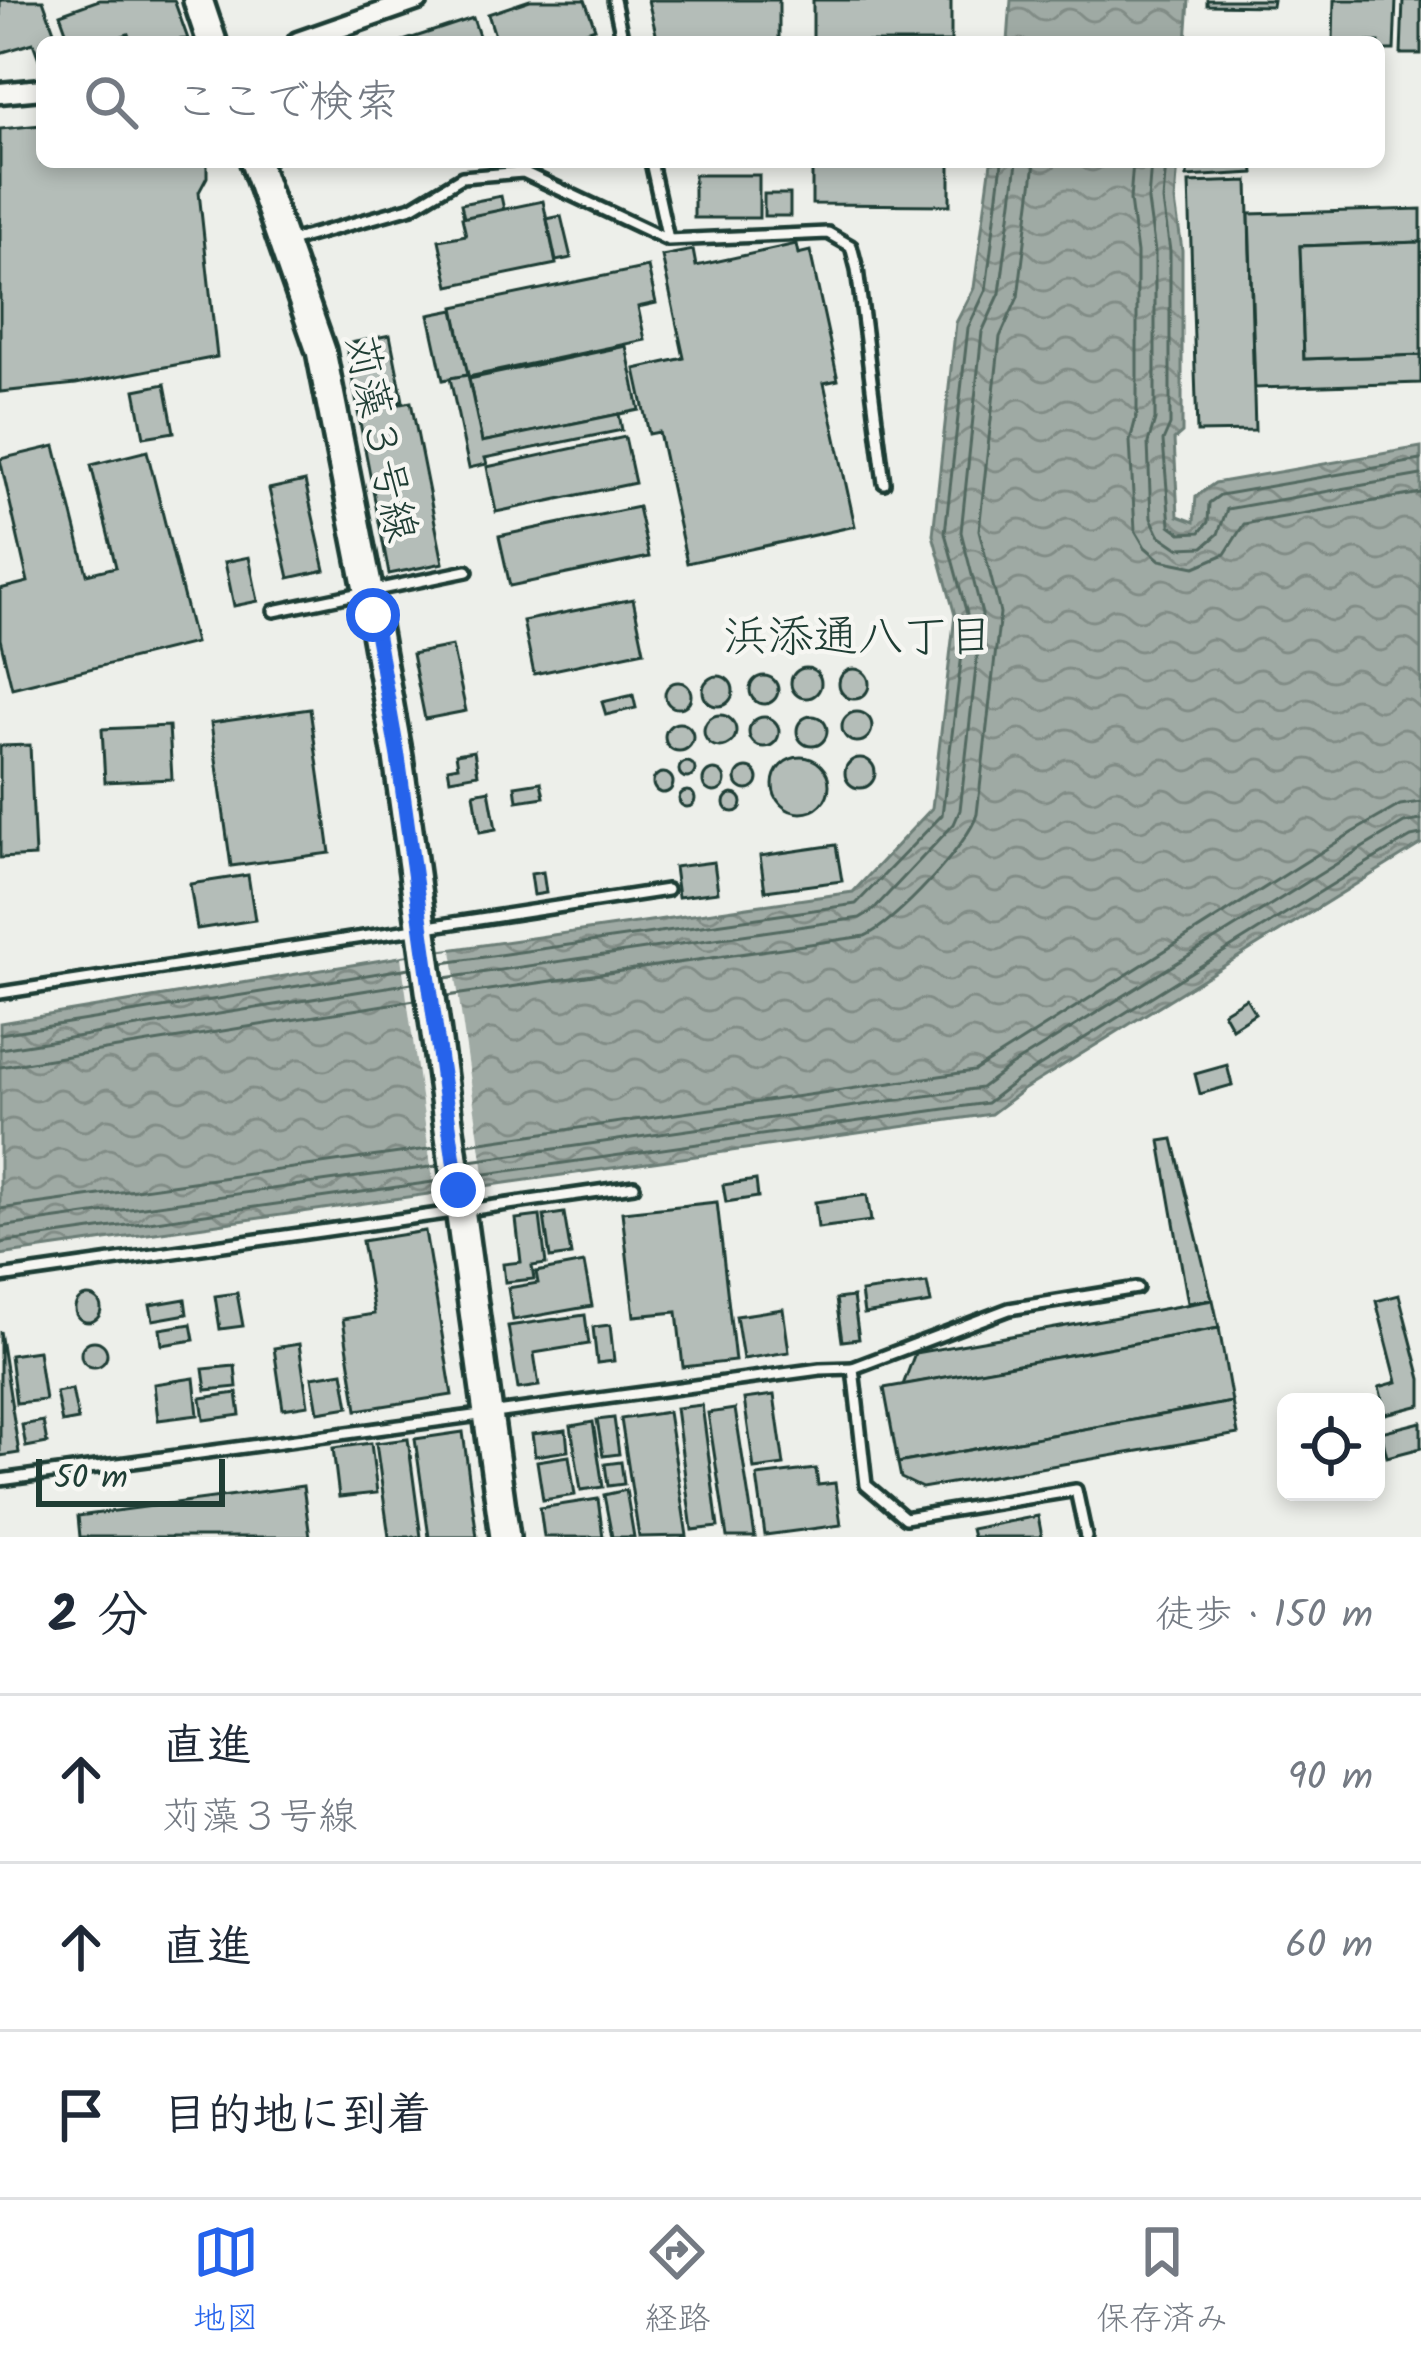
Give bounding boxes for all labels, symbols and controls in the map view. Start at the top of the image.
search box [36,36,1385,168]
text: ここで検索 [174,68,399,140]
icon: search [78,69,144,135]
street label: 苅藻３号線 [324,329,434,549]
route start [346,588,400,642]
district label: 浜添通八丁目 [723,603,993,675]
route end [431,1163,485,1217]
map controls [1277,1393,1385,1501]
button: locate [1277,1393,1385,1501]
scale bar [36,1453,225,1506]
text: 50 m [54,1453,128,1506]
text: 2 分 [48,1577,148,1658]
text: 徒歩 · 150 m [1155,1586,1373,1648]
text: 直進 [162,1712,252,1784]
icon: ahead [48,1746,114,1812]
text: 90 m [1288,1748,1373,1810]
text: 苅藻３号線 [162,1788,357,1850]
text: 直進 [162,1913,252,1985]
icon: ahead [48,1914,114,1980]
text: 60 m [1285,1916,1373,1978]
text: 目的地に到着 [162,2081,432,2153]
icon: arrive [48,2082,114,2148]
tab: 地図 [193,2219,259,2347]
tab: 経路 [644,2219,710,2347]
tab: 保存済み [1096,2219,1228,2347]

